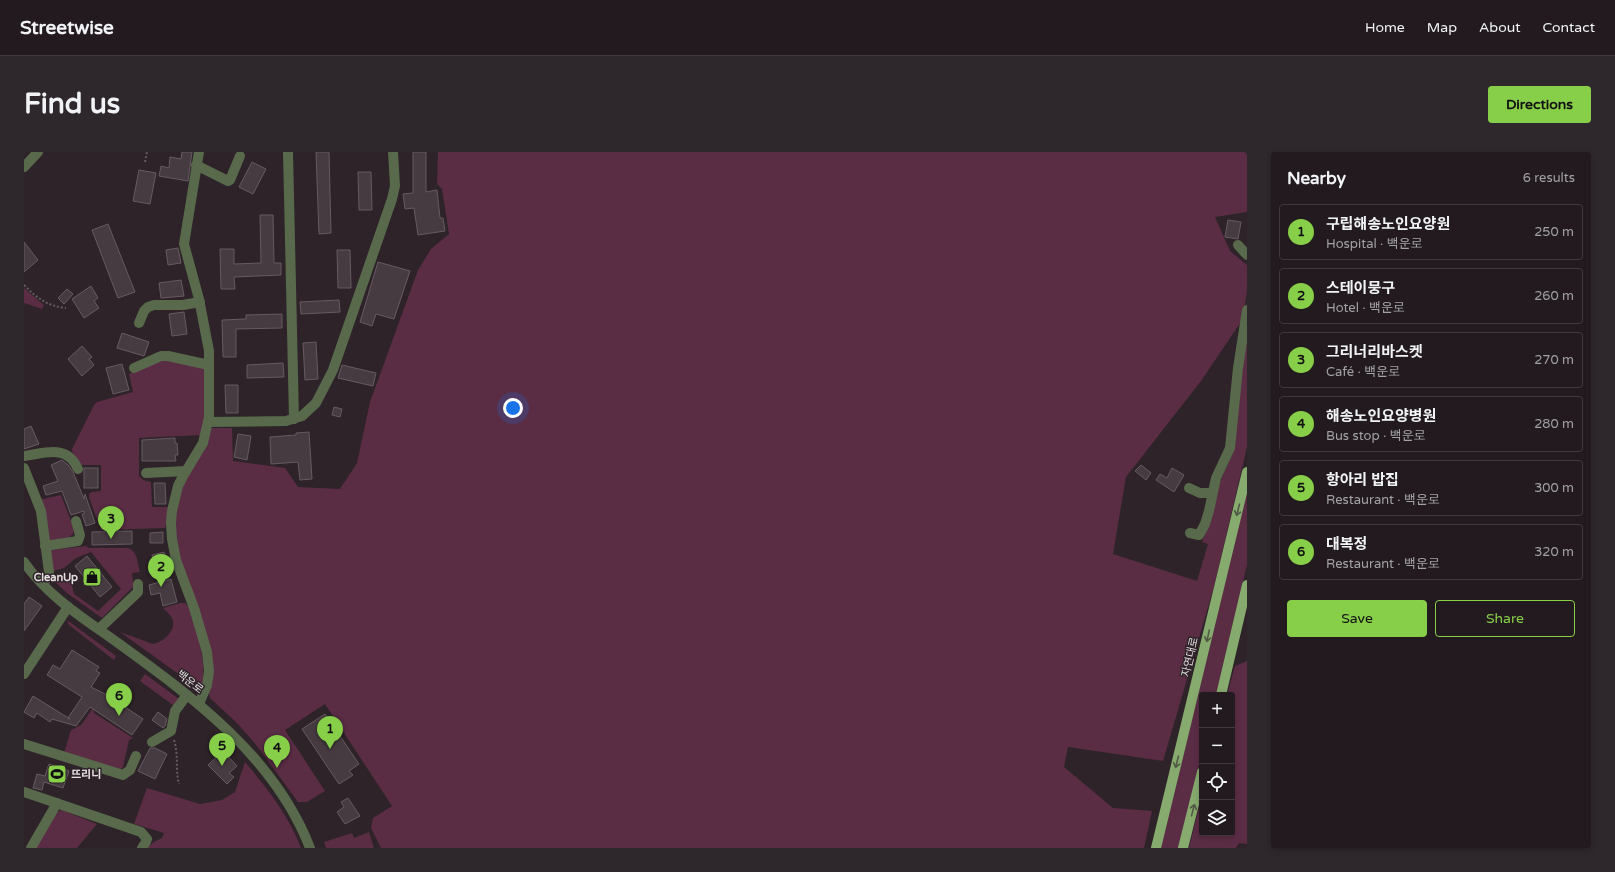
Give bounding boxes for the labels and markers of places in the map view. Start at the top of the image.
pin: 3 [98,506,124,539]
pin: 2 [148,554,174,587]
shop icon: CleanUp [81,566,103,588]
place label: CleanUp [34,571,78,585]
pin: 6 [106,683,132,716]
pin: 1 [317,716,343,749]
pin: 5 [209,733,235,766]
pin: 4 [264,735,290,768]
sports icon: 뜨리니 [46,763,68,785]
place label: 뜨리니 [71,768,101,781]

